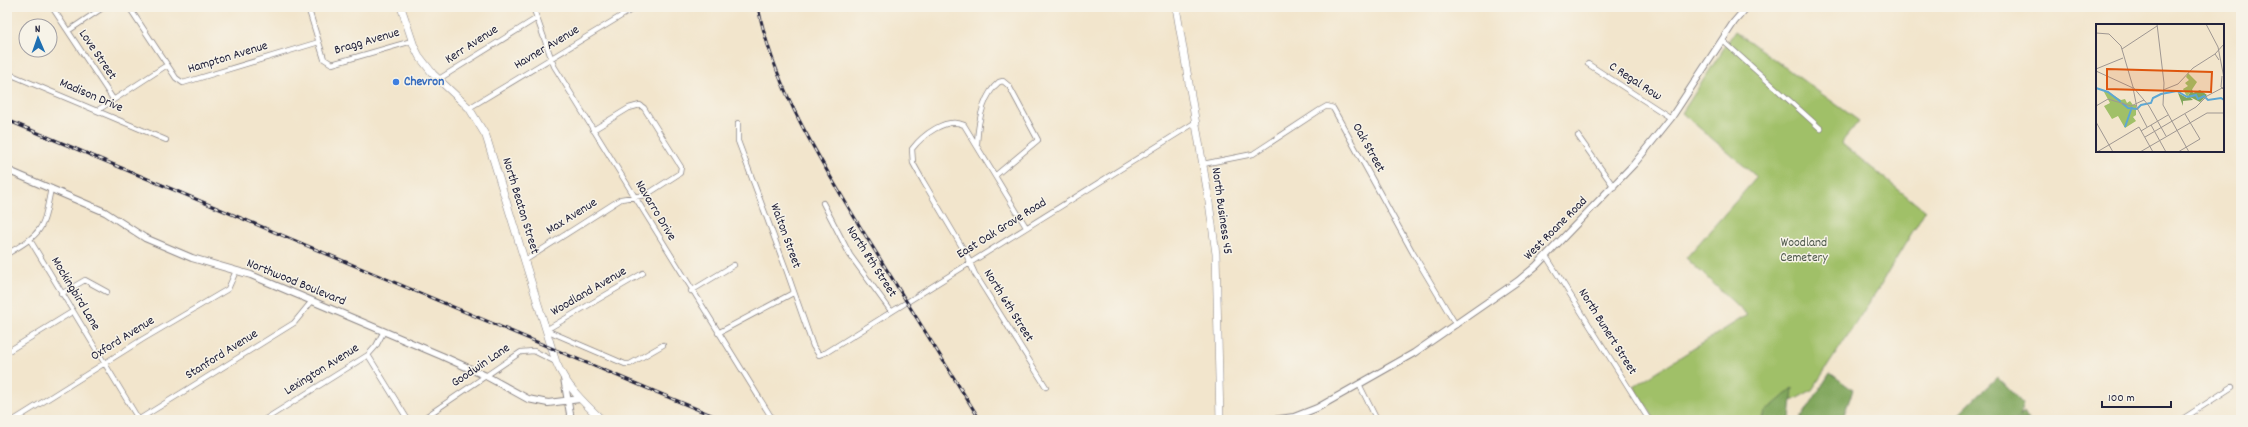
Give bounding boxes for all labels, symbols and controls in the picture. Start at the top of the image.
north arrow [18,18,58,58]
street label: Kerr Avenue [442,21,503,69]
street label: Havner Avenue [511,21,584,75]
text: N [35,22,41,38]
street label: Bragg Avenue [332,24,402,60]
inset map [2096,24,2224,152]
street label: Love Street [73,26,121,84]
street label: Hampton Avenue [186,37,271,79]
street label: C Regal Row [1605,58,1665,106]
place label: Chevron [404,73,444,92]
street label: Madison Drive [56,74,126,118]
marker: Chevron [391,77,401,87]
street label: Oak Street [1347,120,1389,176]
street label: North Beaton Street [496,155,544,257]
street label: North Business 45 [1206,166,1236,256]
street label: Navarro Drive [629,177,681,245]
street label: West Roane Road [1520,193,1592,265]
street label: Max Avenue [543,194,601,240]
street label: East Oak Grove Road [953,194,1051,264]
street label: Walton Street [764,201,806,271]
street label: North 8th Street [841,223,901,301]
park label: Woodland Cemetery [1780,234,1828,268]
street label: Mockingbird Lane [45,253,105,335]
street label: Northwood Boulevard [243,254,349,312]
street label: Woodland Avenue [547,262,631,321]
street label: North 6th Street [978,266,1038,346]
street label: North Bunert Street [1573,285,1641,379]
street label: Oxford Avenue [87,312,159,366]
street label: Stanford Avenue [182,325,262,385]
street label: Lexington Avenue [281,339,363,401]
street label: Goodwin Lane [448,339,514,393]
scale bar [2102,383,2171,409]
text: 100 m [2108,390,2135,407]

